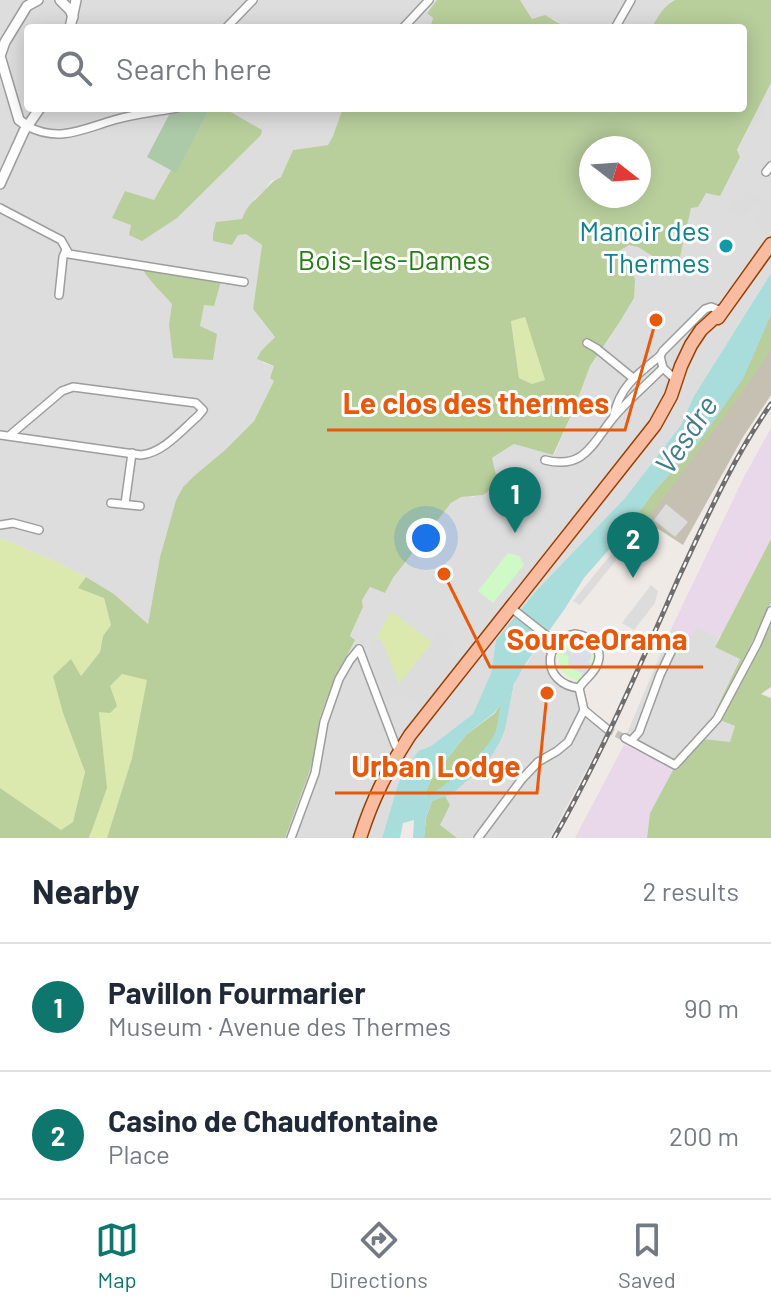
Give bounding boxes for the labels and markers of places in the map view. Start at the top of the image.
place label: Manoir des Thermes [579,213,710,279]
marker: Manoir des Thermes [717,237,735,255]
callout: Le clos des thermes [327,376,625,430]
pin: 1 [489,467,541,533]
pin: 2 [607,512,659,578]
callout: SourceOrama [490,613,703,667]
callout: Urban Lodge [335,739,537,793]

